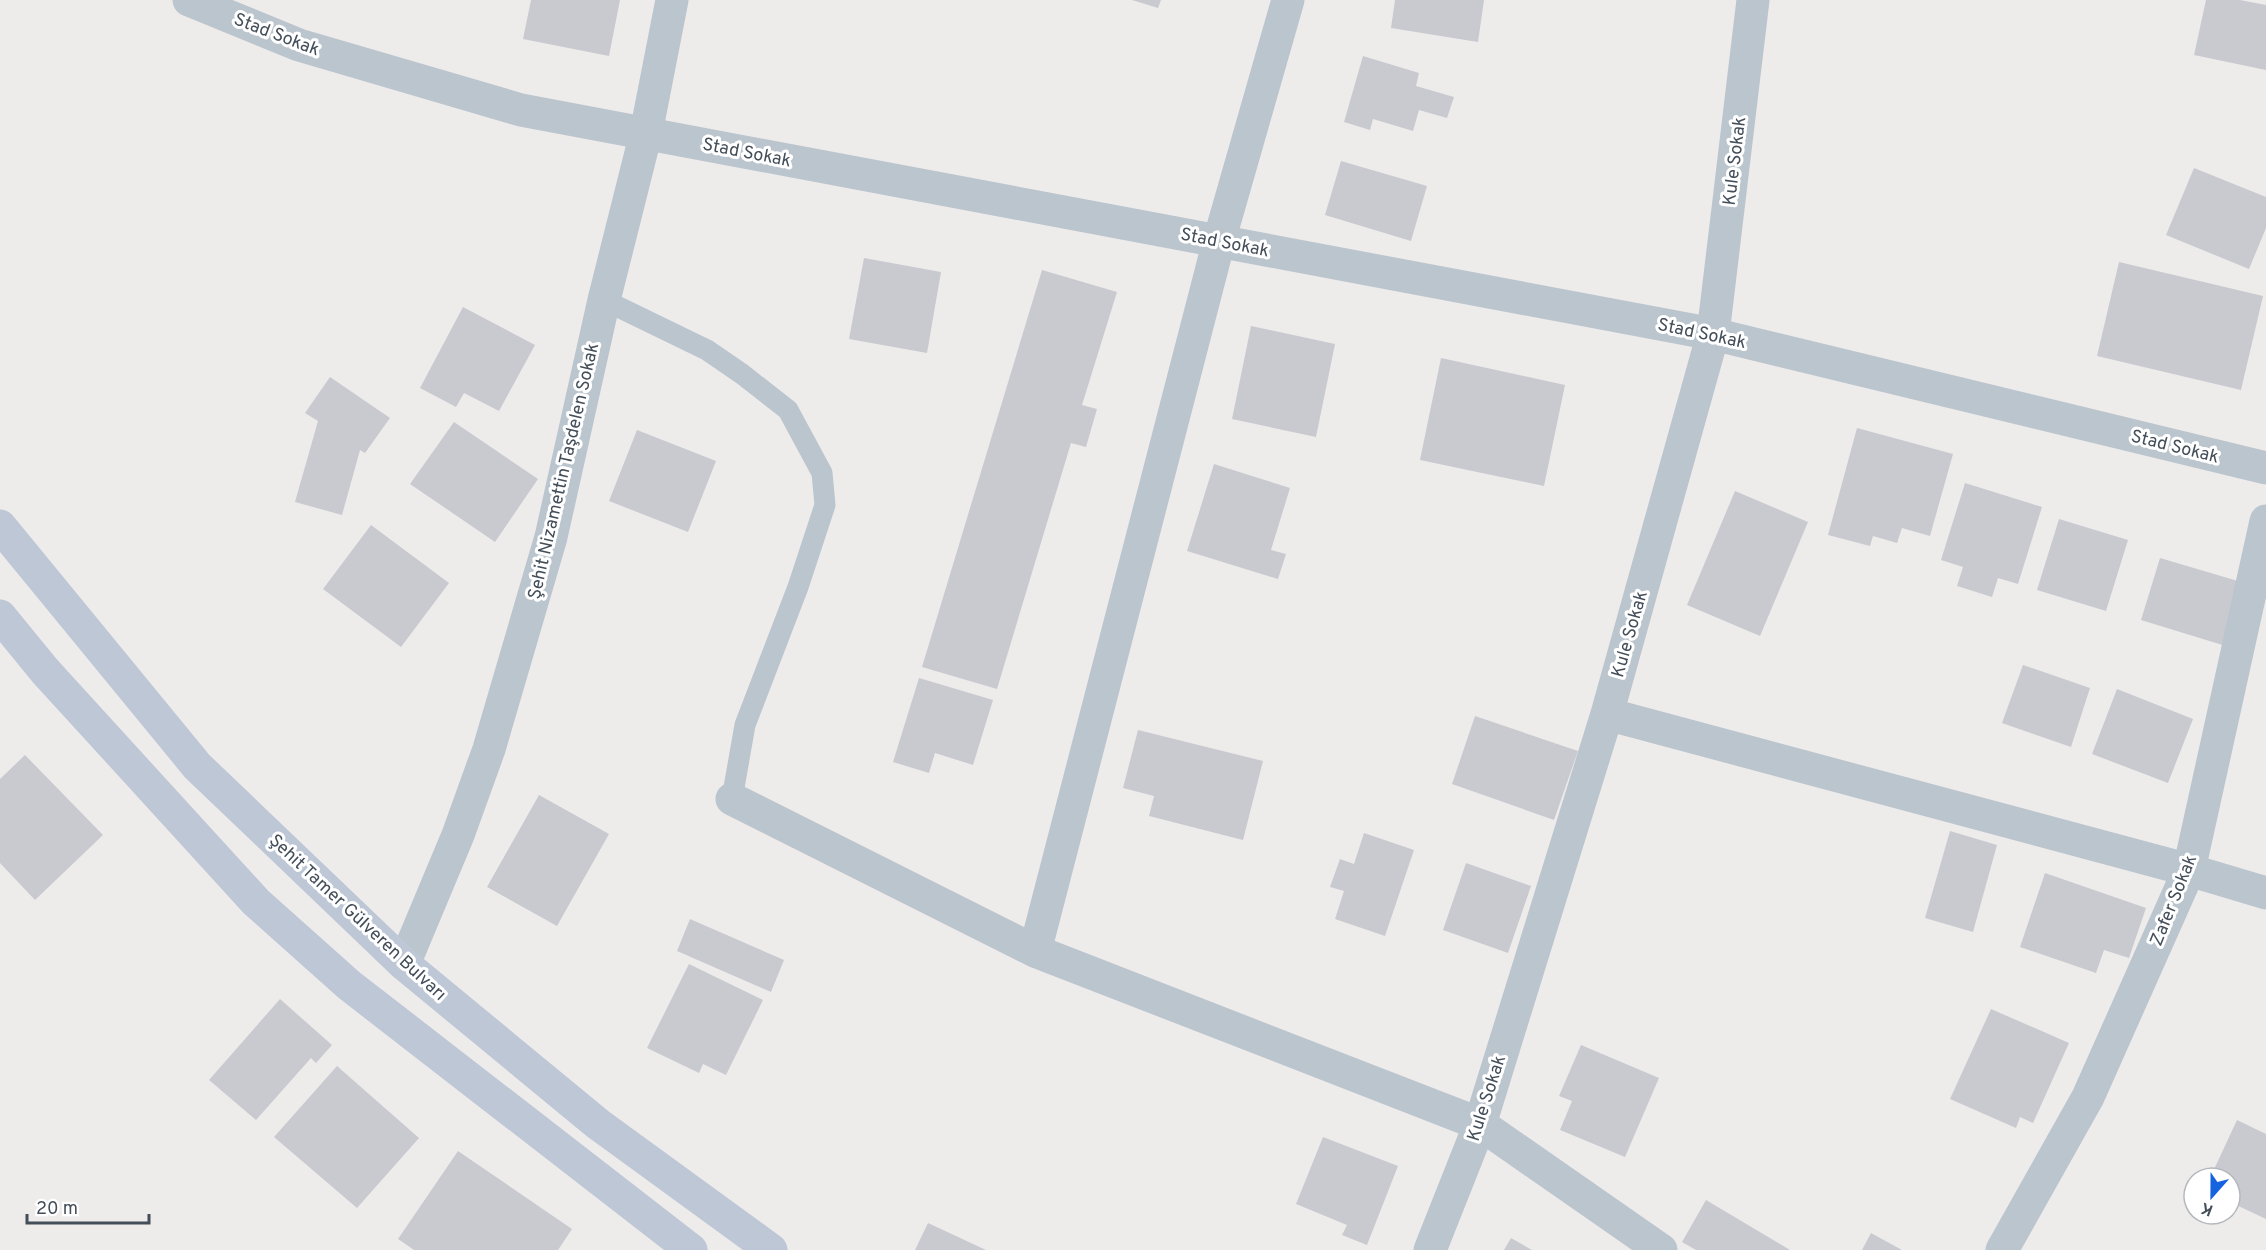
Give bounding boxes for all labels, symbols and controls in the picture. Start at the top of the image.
street label: Stad Sokak [230,9,323,62]
street label: Kule Sokak [1719,116,1752,207]
street label: Stad Sokak [700,134,793,173]
street label: Stad Sokak [1178,224,1271,263]
street label: Stad Sokak [1655,314,1748,355]
street label: Şehit Nizamettin Taşdelen Sokak [524,341,605,602]
street label: Stad Sokak [2128,425,2221,469]
street label: Kule Sokak [1607,588,1654,680]
street label: Şehit Tamer Gülveren Bulvarı [263,830,451,1006]
street label: Zafer Sokak [2146,852,2203,950]
street label: Kule Sokak [1463,1052,1512,1144]
north arrow [2182,1166,2242,1226]
scale bar [27,1187,148,1225]
text: K [2198,1197,2216,1220]
text: 20 m [36,1198,78,1221]

